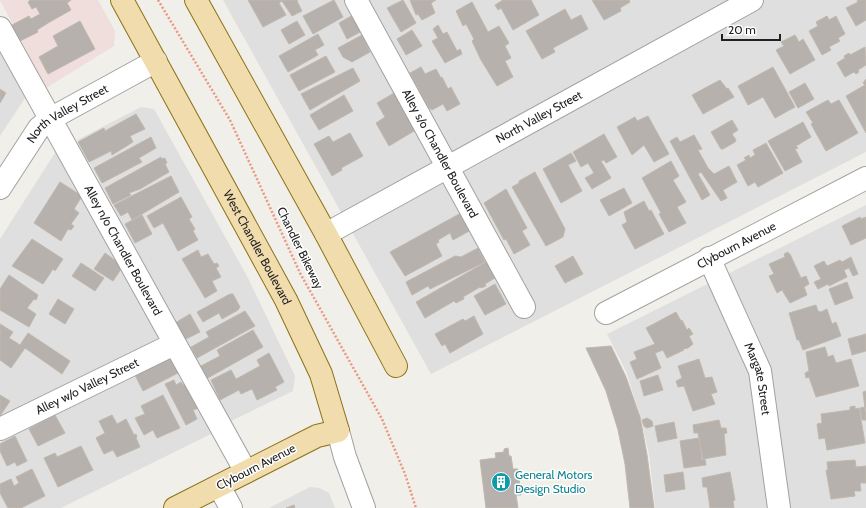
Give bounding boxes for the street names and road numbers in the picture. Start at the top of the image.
street label: North Valley Street [23,81,111,146]
street label: Alley s/o Chandler Boulevard [399,86,482,220]
street label: North Valley Street [493,87,584,146]
street label: Alley n/o Chandler Boulevard [81,182,166,318]
street label: West Chandler Boulevard [220,187,295,307]
street label: Chandler Bikeway [274,204,327,291]
street label: Clybourn Avenue [694,218,778,272]
street label: Margate Street [741,340,774,416]
street label: Alley w/o Valley Street [33,354,141,417]
street label: Clybourn Avenue [214,440,298,493]

